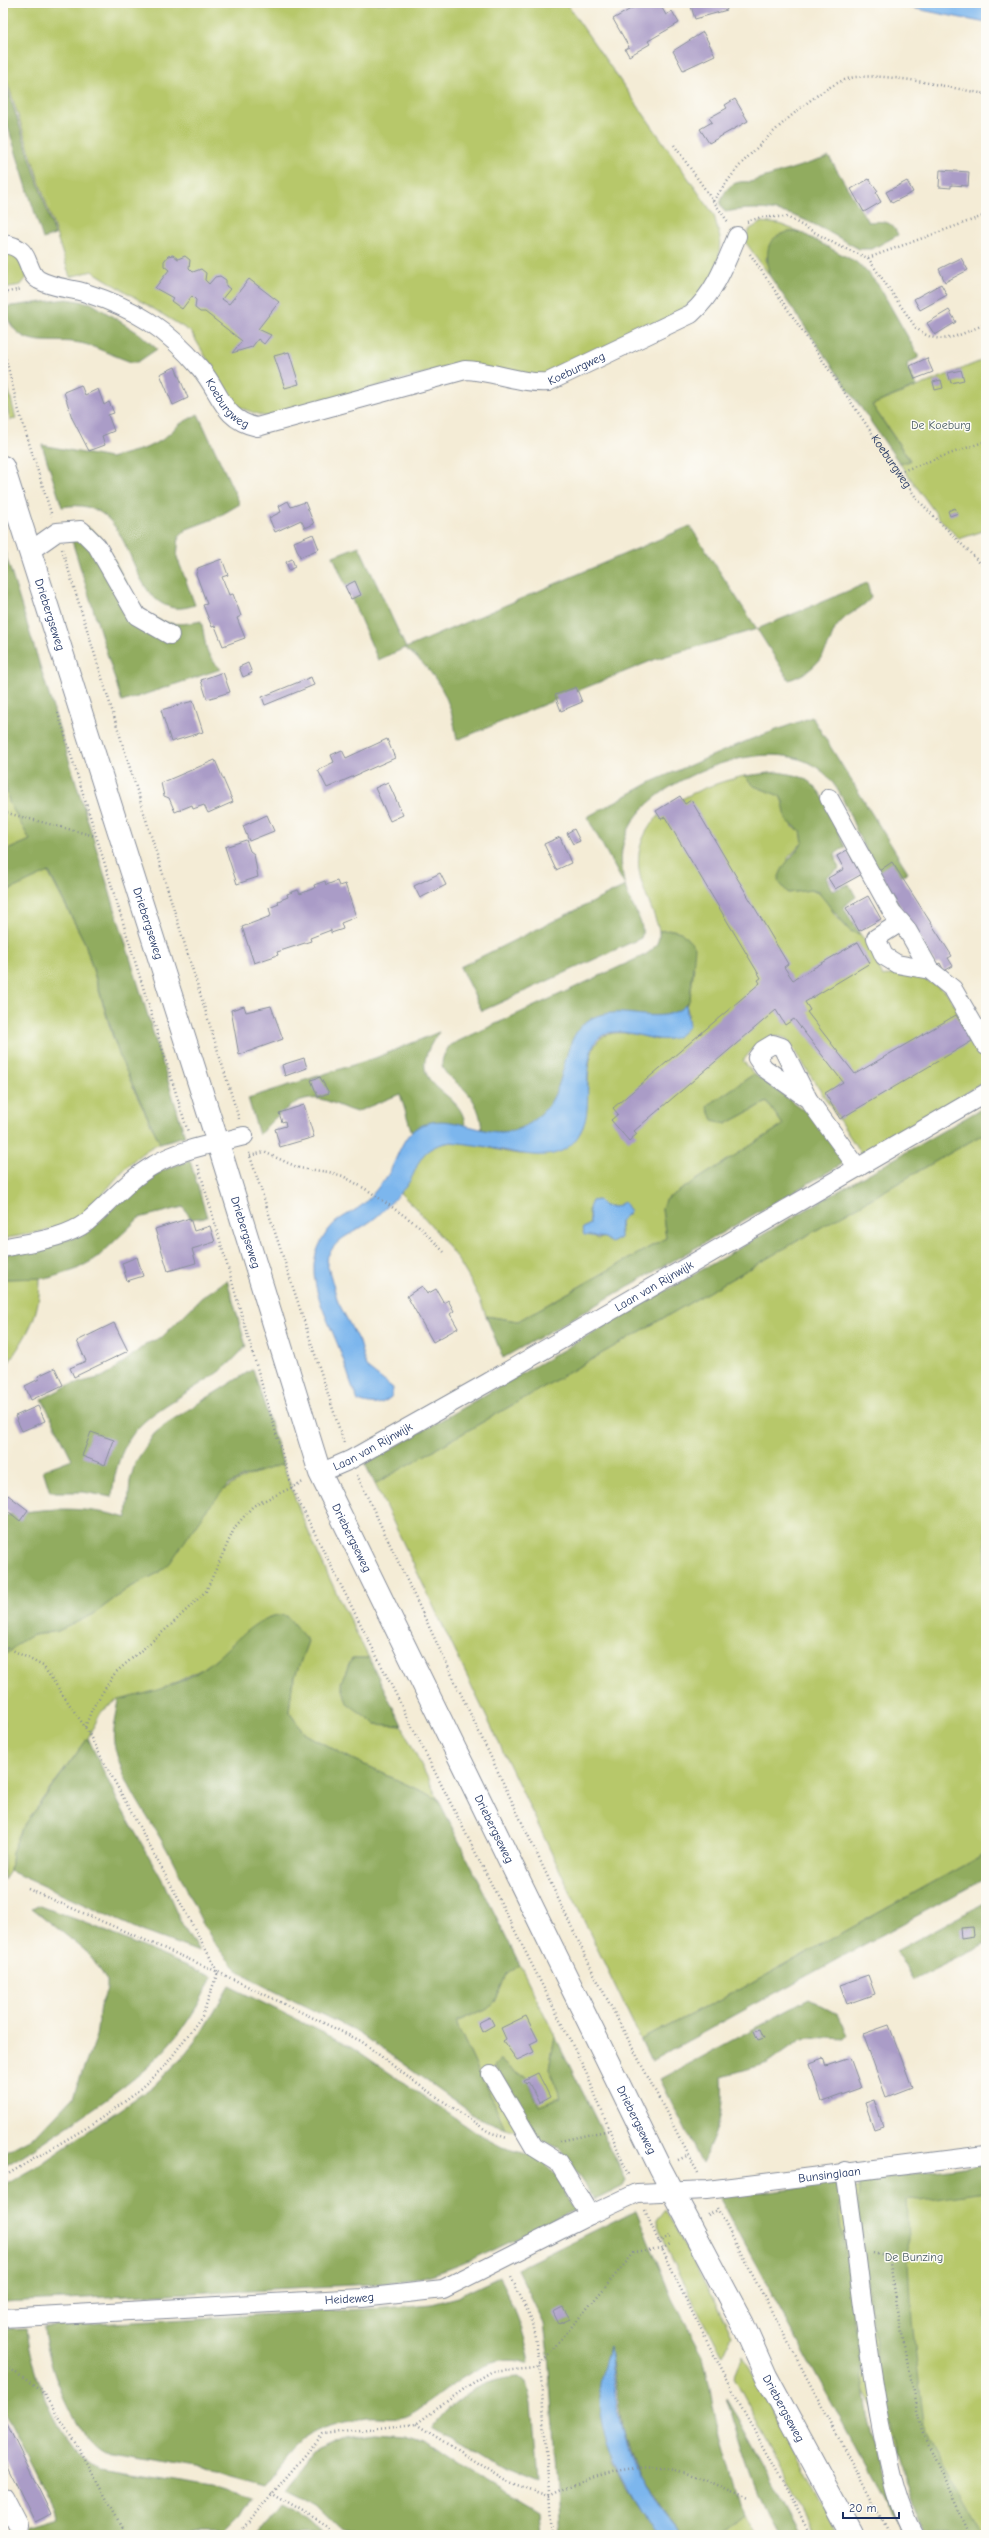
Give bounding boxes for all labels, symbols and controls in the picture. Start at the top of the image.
street label: Koeburgweg [545,349,607,388]
street label: Koeburgweg [203,376,251,431]
park label: De Koeburg [911,418,971,432]
street label: Koeburgweg [868,432,915,491]
street label: Driebergseweg [32,577,68,652]
street label: Driebergseweg [130,886,166,961]
street label: Driebergseweg [228,1195,263,1270]
street label: Laan van Rijnwijk [612,1258,696,1314]
street label: Laan van Rijnwijk [331,1419,415,1474]
street label: Driebergseweg [329,1501,374,1574]
street label: Driebergseweg [471,1792,517,1866]
street label: Driebergseweg [614,2083,659,2157]
street label: Bunsinglaan [797,2164,861,2185]
park label: De Bunzing [885,2250,943,2264]
street label: Heideweg [325,2290,375,2307]
street label: Driebergseweg [760,2372,807,2445]
scale bar [843,2494,899,2520]
text: 20 m [849,2501,877,2515]

